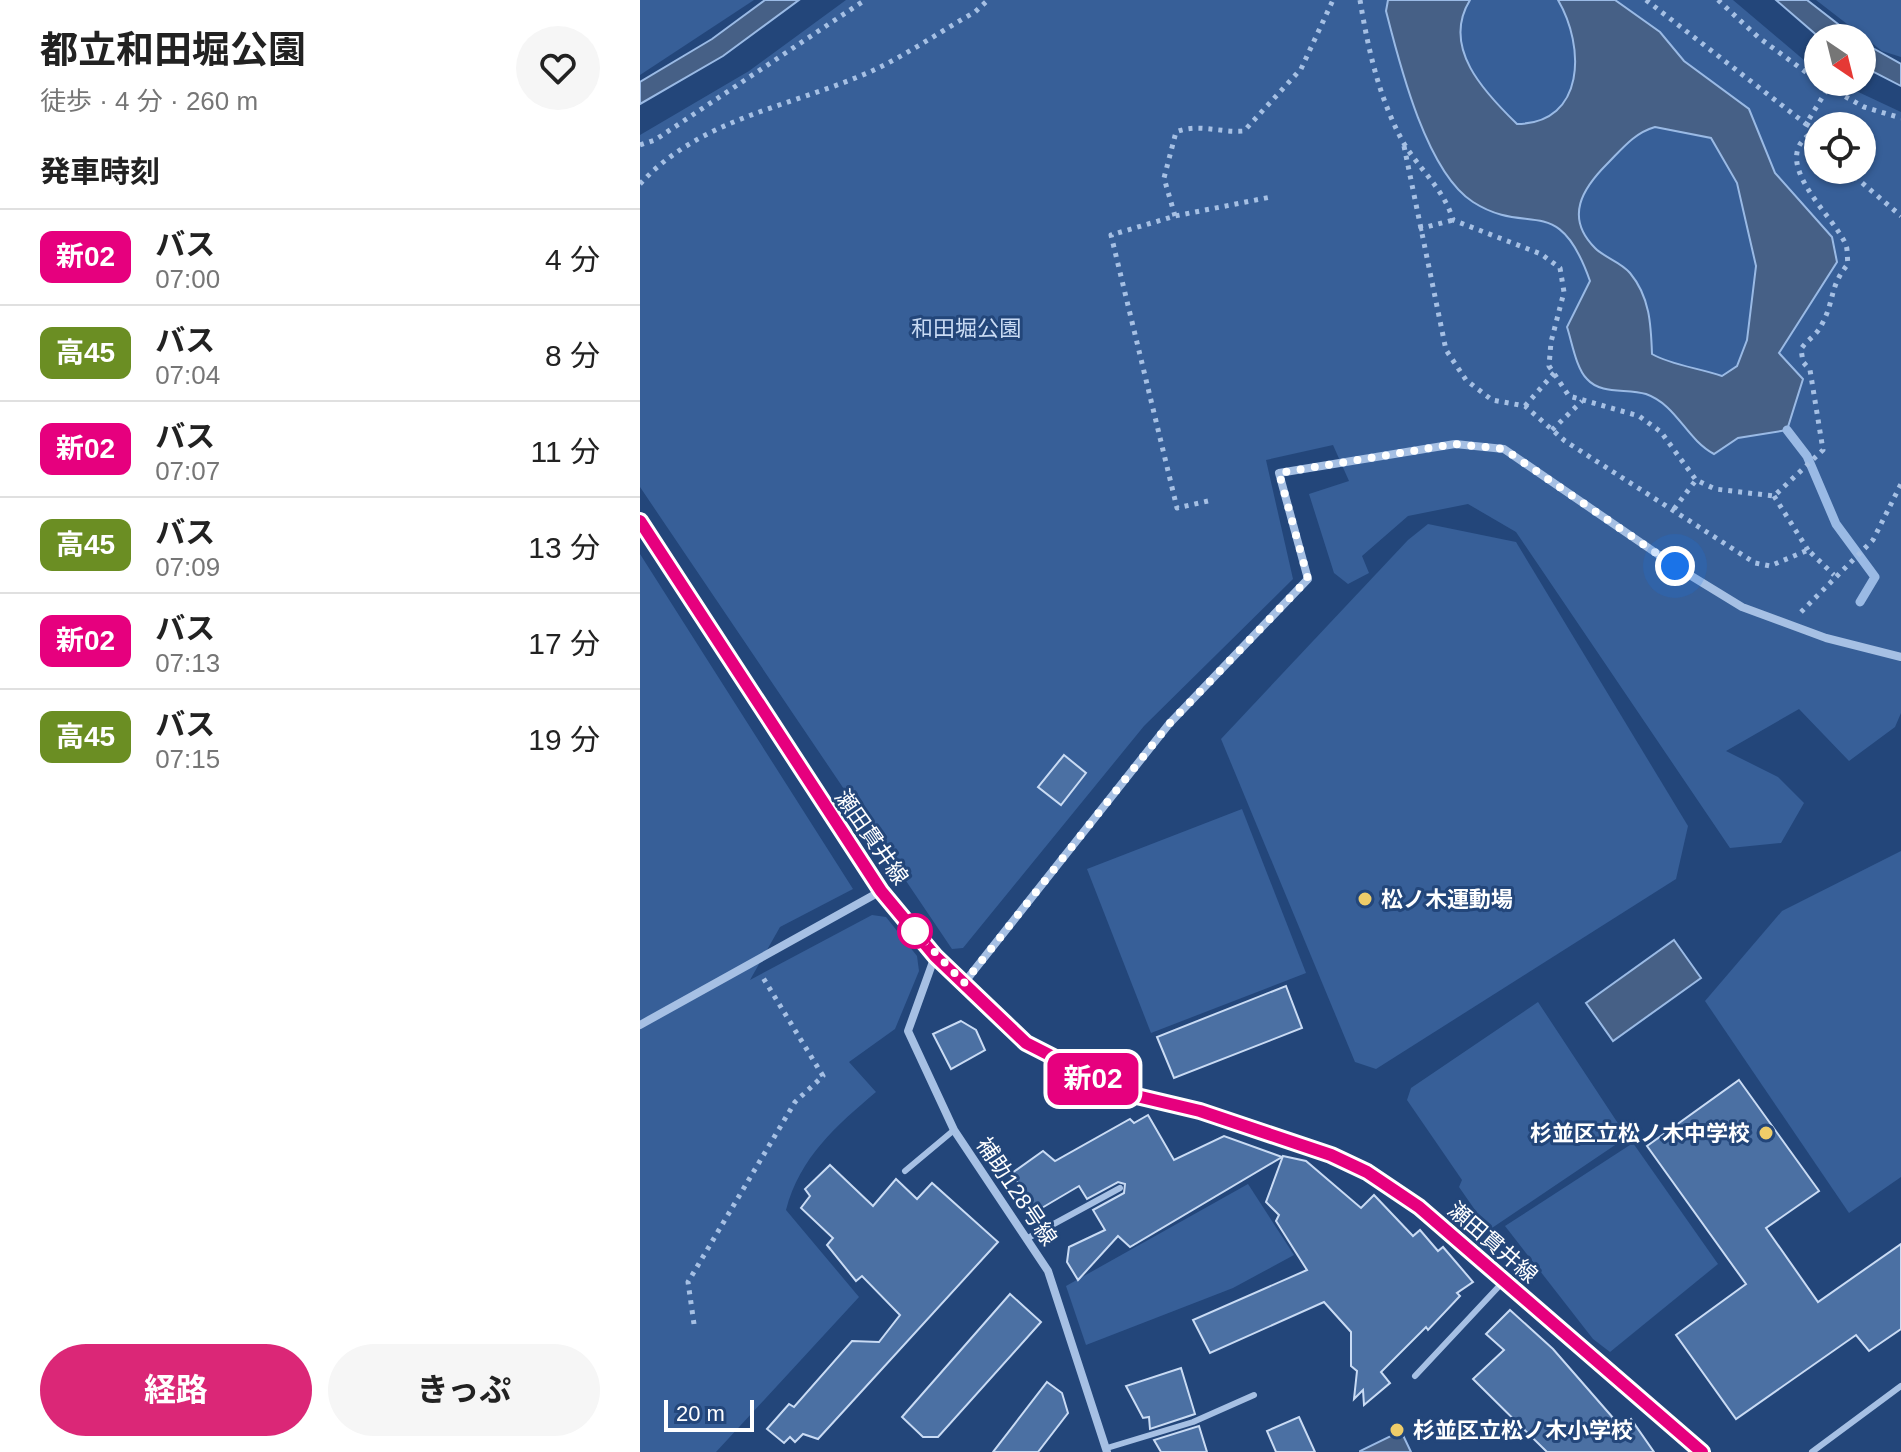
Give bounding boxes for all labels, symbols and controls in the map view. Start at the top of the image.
north arrow [1804,24,1876,96]
map controls [1804,24,1876,184]
button: heart [516,26,600,110]
text: 都立和田堀公園 [40,29,306,71]
text: 徒歩 · 4 分 · 260 m [40,86,258,116]
button: locate [1804,112,1876,184]
text: 発車時刻 [40,155,160,188]
text: バス [155,228,215,261]
text: 新02 [56,241,115,272]
text: 4 分 [545,243,600,276]
text: 07:00 [155,264,220,294]
park label: 和田堀公園 [911,316,1021,341]
text: バス [155,324,215,357]
text: 高45 [56,337,115,368]
text: 8 分 [545,339,600,372]
text: 07:04 [155,360,220,390]
text: バス [155,420,215,453]
text: 新02 [56,433,115,464]
text: 11 分 [531,435,600,468]
text: 07:07 [155,456,220,486]
text: バス [155,516,215,549]
text: 高45 [56,529,115,560]
text: 13 分 [528,531,600,564]
your location [1655,546,1695,586]
text: 07:09 [155,552,220,582]
text: バス [155,612,215,645]
text: 新02 [56,625,115,656]
text: 17 分 [528,627,600,660]
text: 07:13 [155,648,220,678]
text: バス [155,708,215,741]
text: 高45 [56,721,115,752]
text: 19 分 [528,723,600,756]
text: 07:15 [155,744,220,774]
street label: 瀬田貫井線 [830,785,913,890]
place label: 松ノ木運動場 [1381,887,1513,912]
marker: 松ノ木運動場 [1356,890,1374,908]
unlabelled marker [898,914,932,948]
line badge: 新02 [1047,1053,1139,1105]
text: 新02 [1063,1063,1123,1094]
place label: 杉並区立松ノ木中学校 [1530,1121,1750,1146]
marker: 杉並区立松ノ木中学校 [1757,1124,1775,1142]
street label: 補助128号線 [971,1133,1062,1250]
street label: 瀬田貫井線 [1443,1197,1542,1288]
button: 経路 [40,1344,312,1436]
button: きっぷ [328,1344,600,1436]
scale bar [664,1396,754,1432]
text: 20 m [676,1401,725,1426]
place label: 杉並区立松ノ木小学校 [1413,1418,1633,1443]
marker: 杉並区立松ノ木小学校 [1388,1421,1406,1439]

